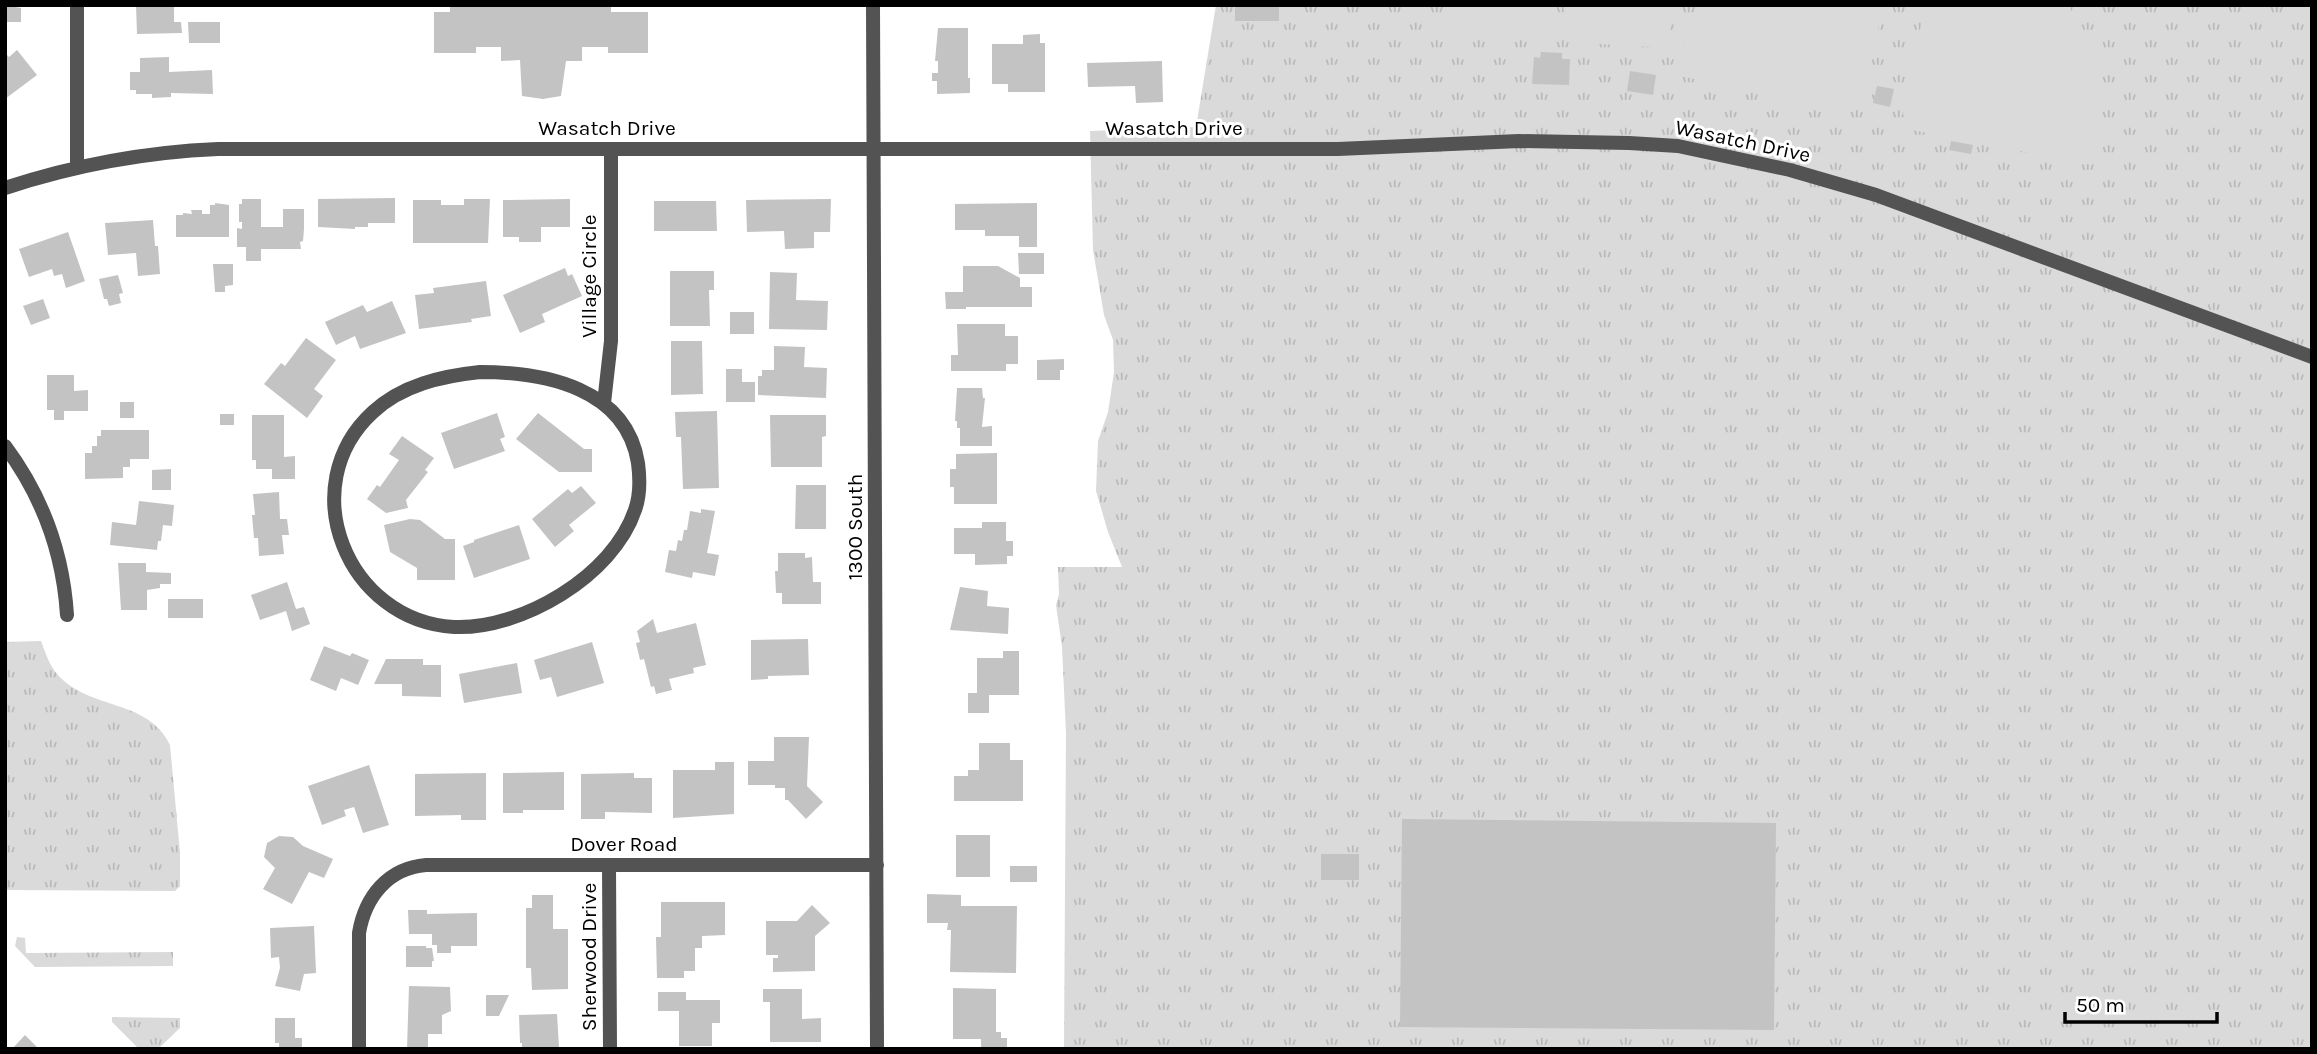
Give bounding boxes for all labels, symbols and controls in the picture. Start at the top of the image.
street label: Wasatch Drive [1673,115,1813,167]
street label: Wasatch Drive [538,116,676,140]
street label: Wasatch Drive [1105,116,1243,140]
street label: Village Circle [577,214,601,338]
street label: 1300 South [843,474,867,580]
street label: Dover Road [570,832,678,856]
street label: Sherwood Drive [577,883,601,1031]
scale bar [2065,981,2217,1025]
text: 50 m [2076,993,2125,1017]

